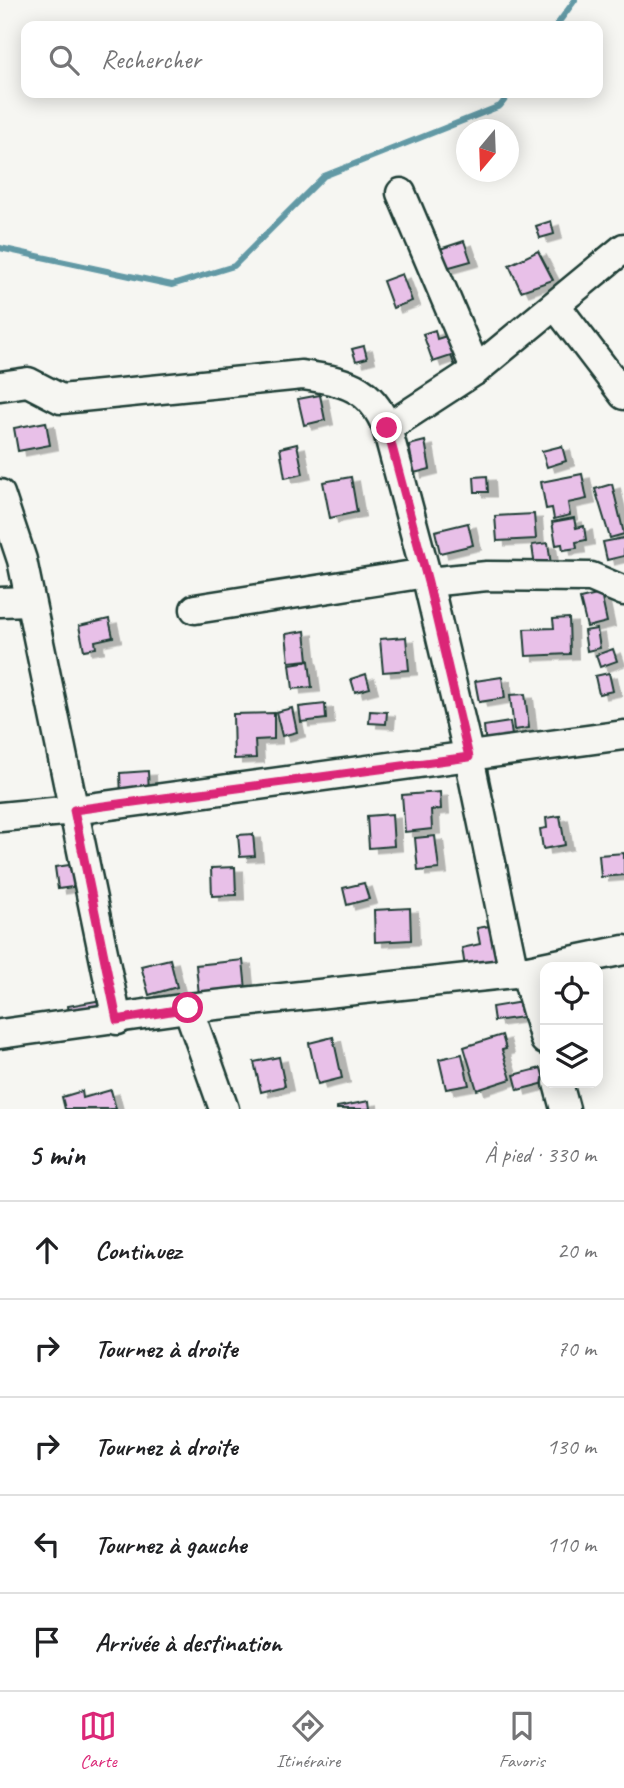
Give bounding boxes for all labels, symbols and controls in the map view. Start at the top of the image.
search box [21,21,603,98]
icon: search [45,41,83,79]
text: Rechercher [101,43,201,76]
north arrow [456,119,519,182]
route end [371,412,402,443]
map controls [540,962,603,1088]
button: locate [540,962,603,1025]
route start [172,992,203,1023]
button: layers [540,1025,603,1088]
text: 5 min [28,1136,85,1174]
text: À pied · 330 m [484,1140,596,1169]
icon: ahead [28,1231,66,1269]
text: Continuez [95,1234,181,1267]
text: 20 m [557,1236,596,1265]
icon: right [28,1329,66,1367]
text: Tournez à droite [95,1332,237,1365]
text: 70 m [557,1334,596,1363]
icon: right [28,1427,66,1465]
text: Tournez à droite [95,1430,237,1463]
text: 130 m [547,1432,596,1461]
icon: left [28,1525,66,1563]
text: Tournez à gauche [95,1528,246,1561]
text: 110 m [547,1530,596,1559]
icon: arrive [28,1623,66,1661]
text: Arrivée à destination [95,1626,281,1659]
tab: Carte [79,1707,117,1773]
tab: Itinéraire [276,1707,340,1773]
tab: Favoris [499,1707,545,1773]

